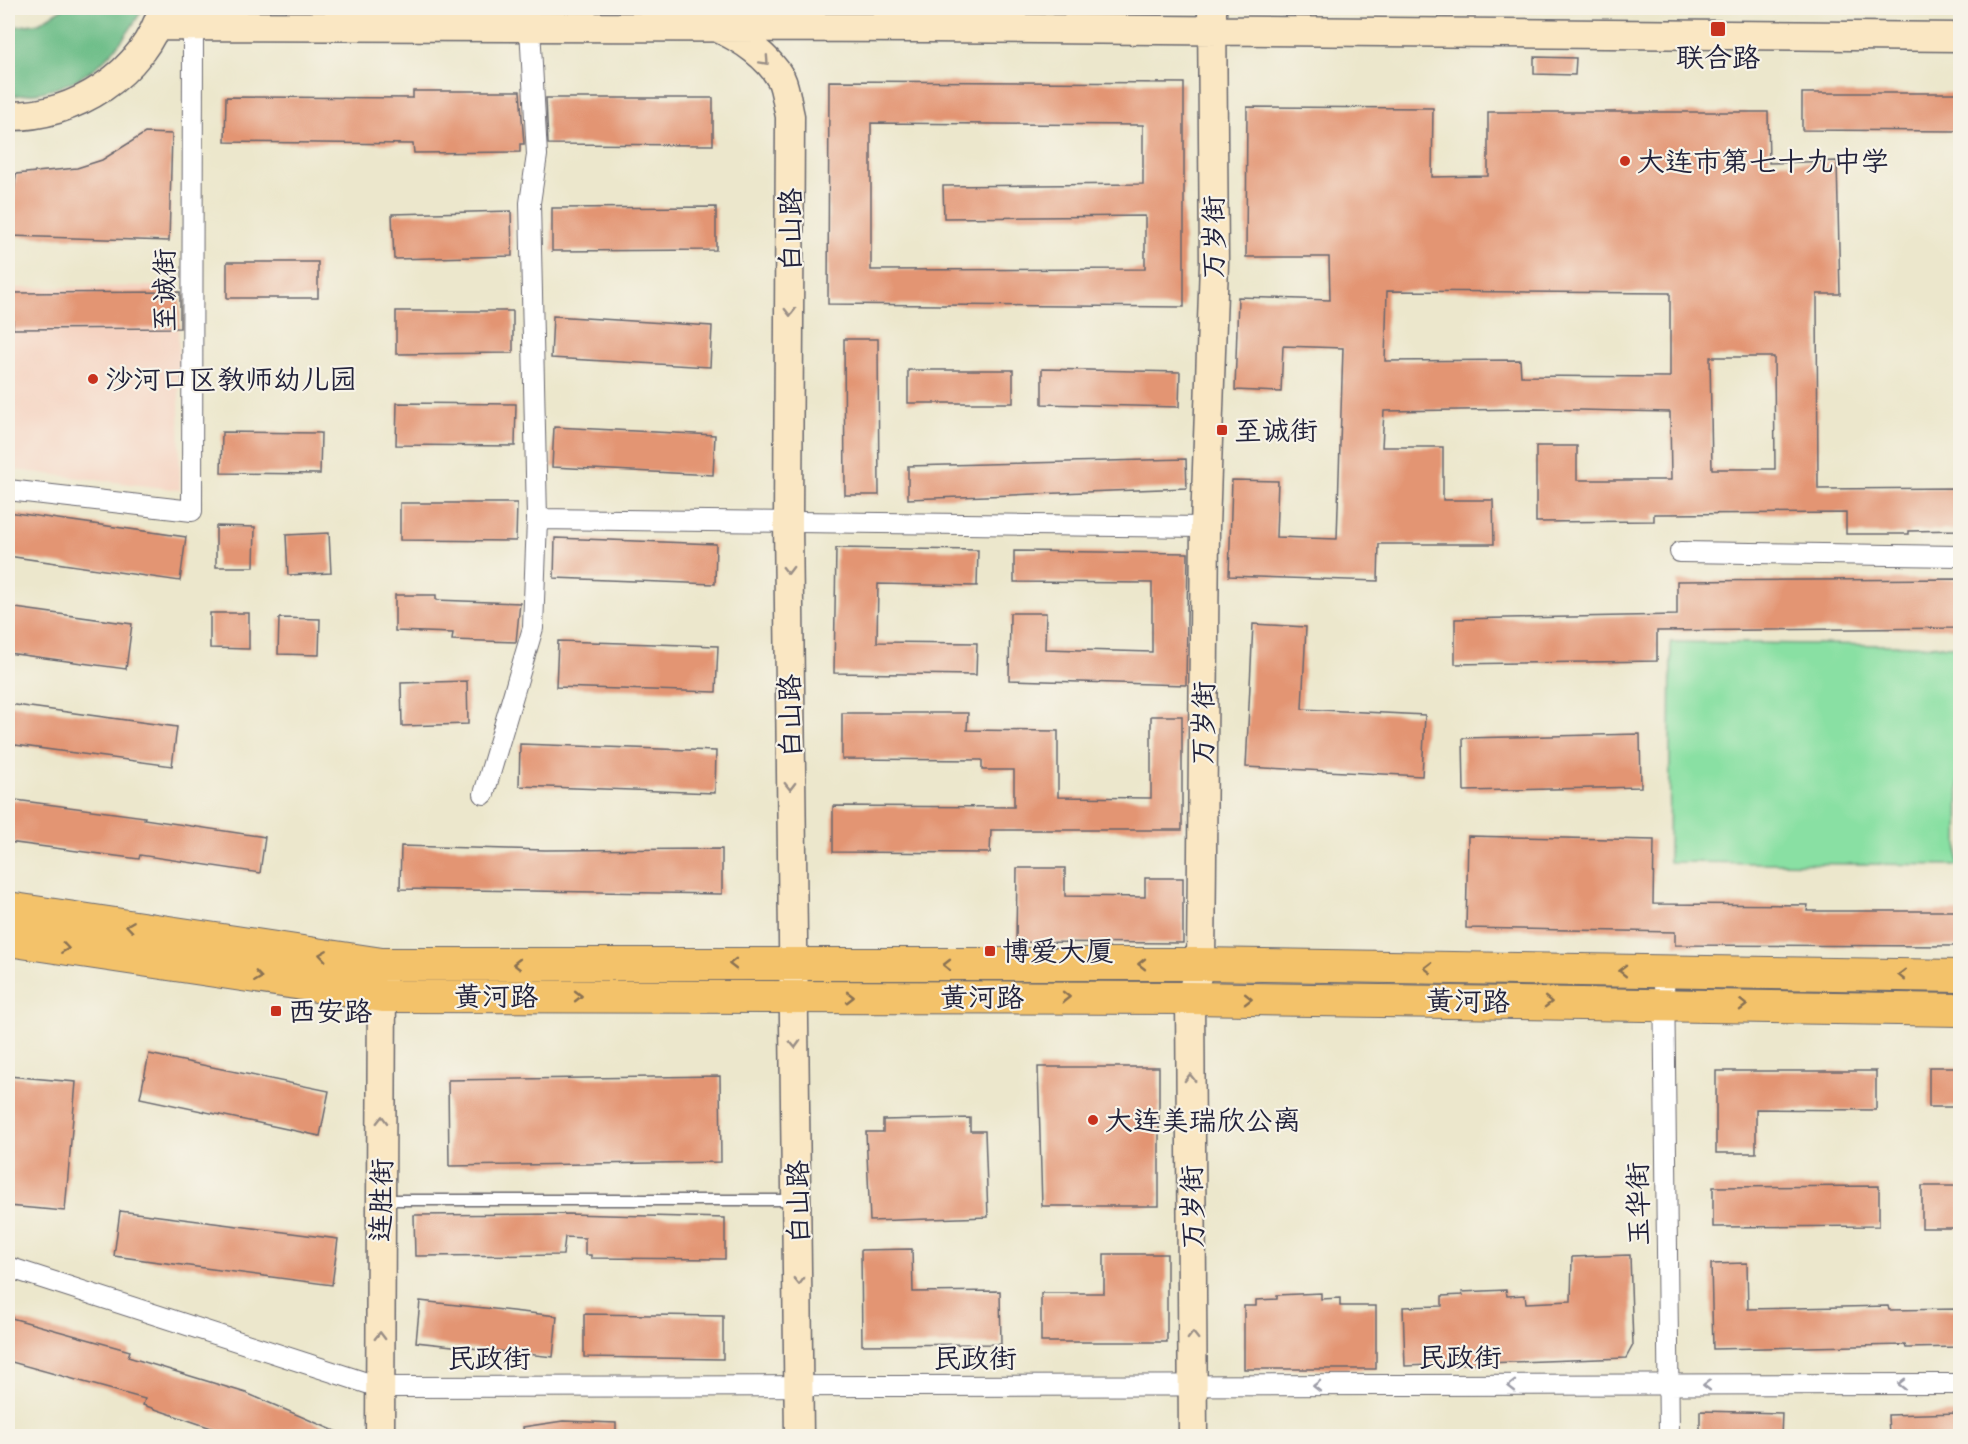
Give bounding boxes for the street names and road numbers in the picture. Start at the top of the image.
street label: 白山路 [773,188,808,272]
street label: 万岁街 [1196,195,1231,279]
street label: 至诚街 [147,248,182,332]
street label: 白山路 [772,674,808,758]
street label: 万岁街 [1185,681,1221,765]
street label: 黄河路 [454,979,538,1014]
street label: 黄河路 [940,980,1024,1015]
street label: 黄河路 [1426,983,1510,1019]
street label: 连胜街 [363,1158,399,1242]
street label: 白山路 [780,1160,816,1244]
street label: 玉华街 [1620,1162,1656,1246]
street label: 万岁街 [1174,1165,1210,1249]
street label: 民政街 [1418,1340,1502,1375]
street label: 民政街 [447,1341,531,1376]
street label: 民政街 [933,1341,1017,1376]

